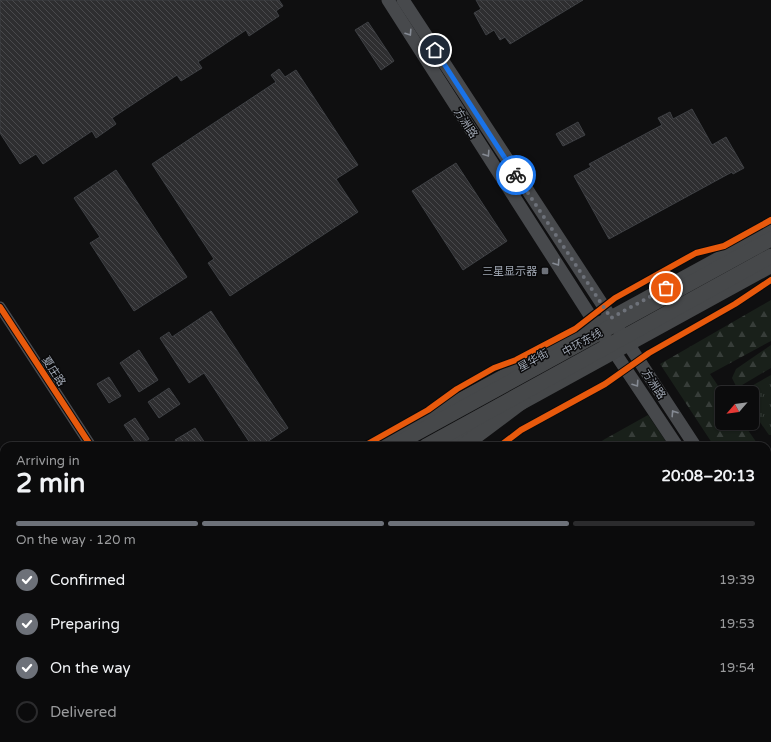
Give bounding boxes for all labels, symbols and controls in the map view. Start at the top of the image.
one-way arrow [404,29,412,36]
pin [418,33,452,67]
icon: home [424,39,446,61]
street label: 方洲路 [451,106,480,141]
one-way arrow [482,150,489,157]
courier [496,155,536,195]
icon: bike [505,164,527,186]
one-way arrow [552,259,559,266]
place label: 三星显示器 [482,265,537,278]
marker: 三星显示器 [540,266,550,276]
pin [649,271,683,305]
icon: bag [655,277,677,299]
street label: 中环东线 [560,326,605,359]
street label: 星华街 [516,347,551,374]
street label: 夏庄路 [39,354,68,389]
street label: 方洲路 [639,367,668,402]
one-way arrow [631,380,639,387]
north arrow [715,386,759,430]
map controls [715,386,759,430]
one-way arrow [672,411,679,418]
text: Arriving in [16,453,80,469]
text: 20:08–20:13 [662,467,755,485]
text: 2 min [16,468,85,499]
text: On the way · 120 m [16,532,136,548]
icon: check [16,569,38,591]
text: Confirmed [50,571,125,589]
text: 19:39 [719,572,755,588]
icon: check [16,613,38,635]
text: Preparing [50,615,120,633]
text: 19:53 [719,616,755,632]
icon: check [16,657,38,679]
text: On the way [50,659,130,677]
text: 19:54 [719,660,755,676]
text: Delivered [50,703,117,721]

